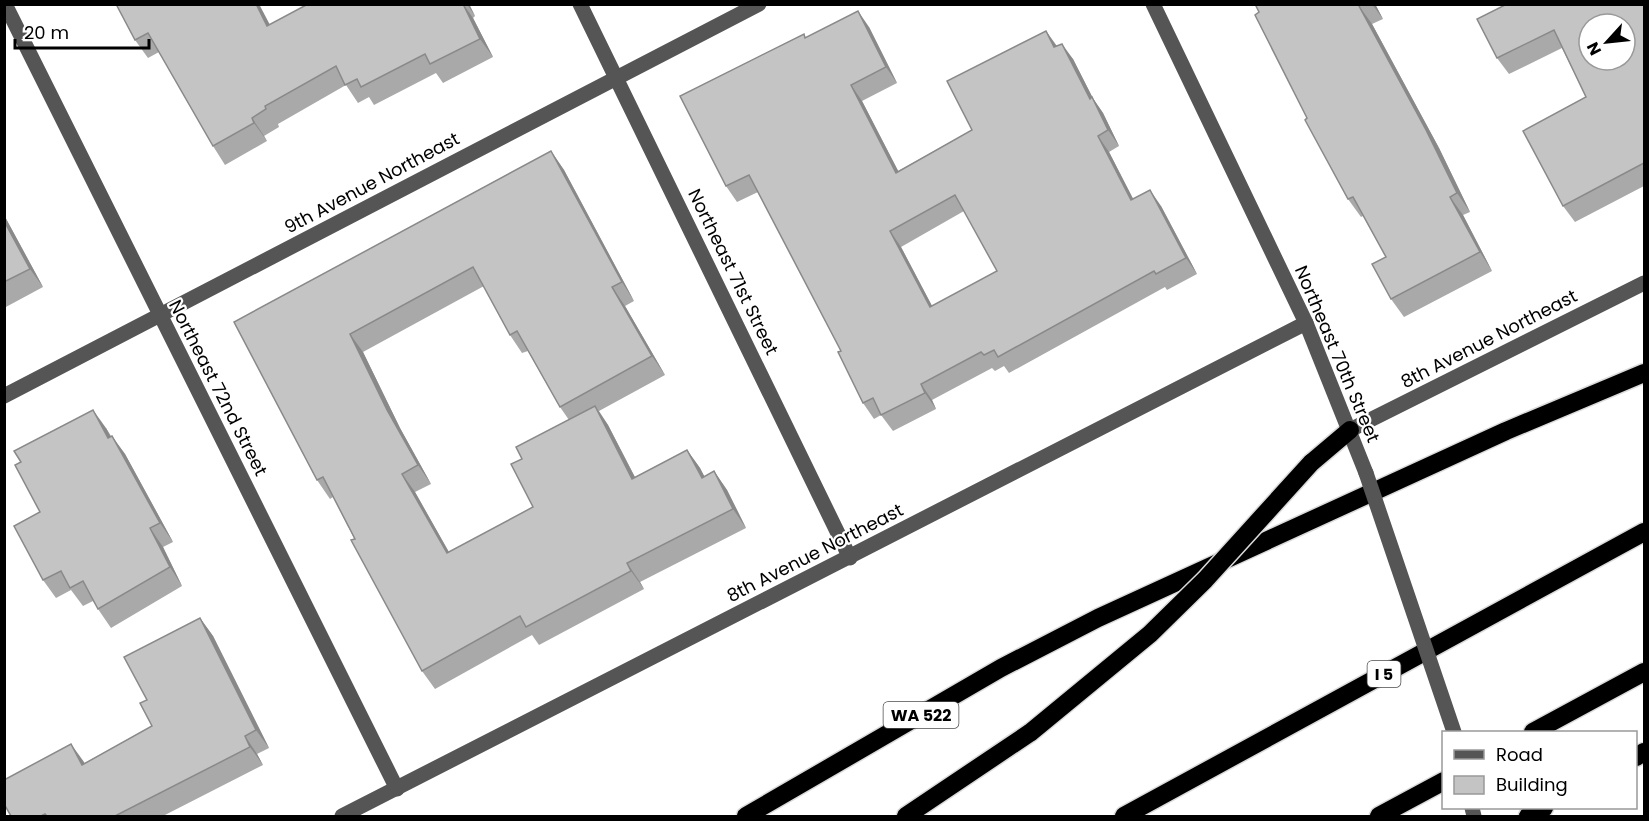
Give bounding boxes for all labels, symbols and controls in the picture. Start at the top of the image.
scale bar [15,12,148,50]
north arrow [1577,12,1637,72]
text: 20 m [24,20,69,45]
text: N [1581,38,1607,59]
street label: 9th Avenue Northeast [280,126,464,239]
street label: Northeast 71st Street [682,184,785,359]
street label: Northeast 70th Street [1289,262,1386,446]
street label: 8th Avenue Northeast [1396,283,1581,394]
street label: Northeast 72nd Street [163,295,274,480]
street label: 8th Avenue Northeast [722,497,907,608]
road number: I 5 [1368,661,1400,687]
road number: WA 522 [884,702,958,728]
legend [1442,731,1637,809]
text: Road [1496,742,1543,767]
text: Building [1496,772,1568,797]

